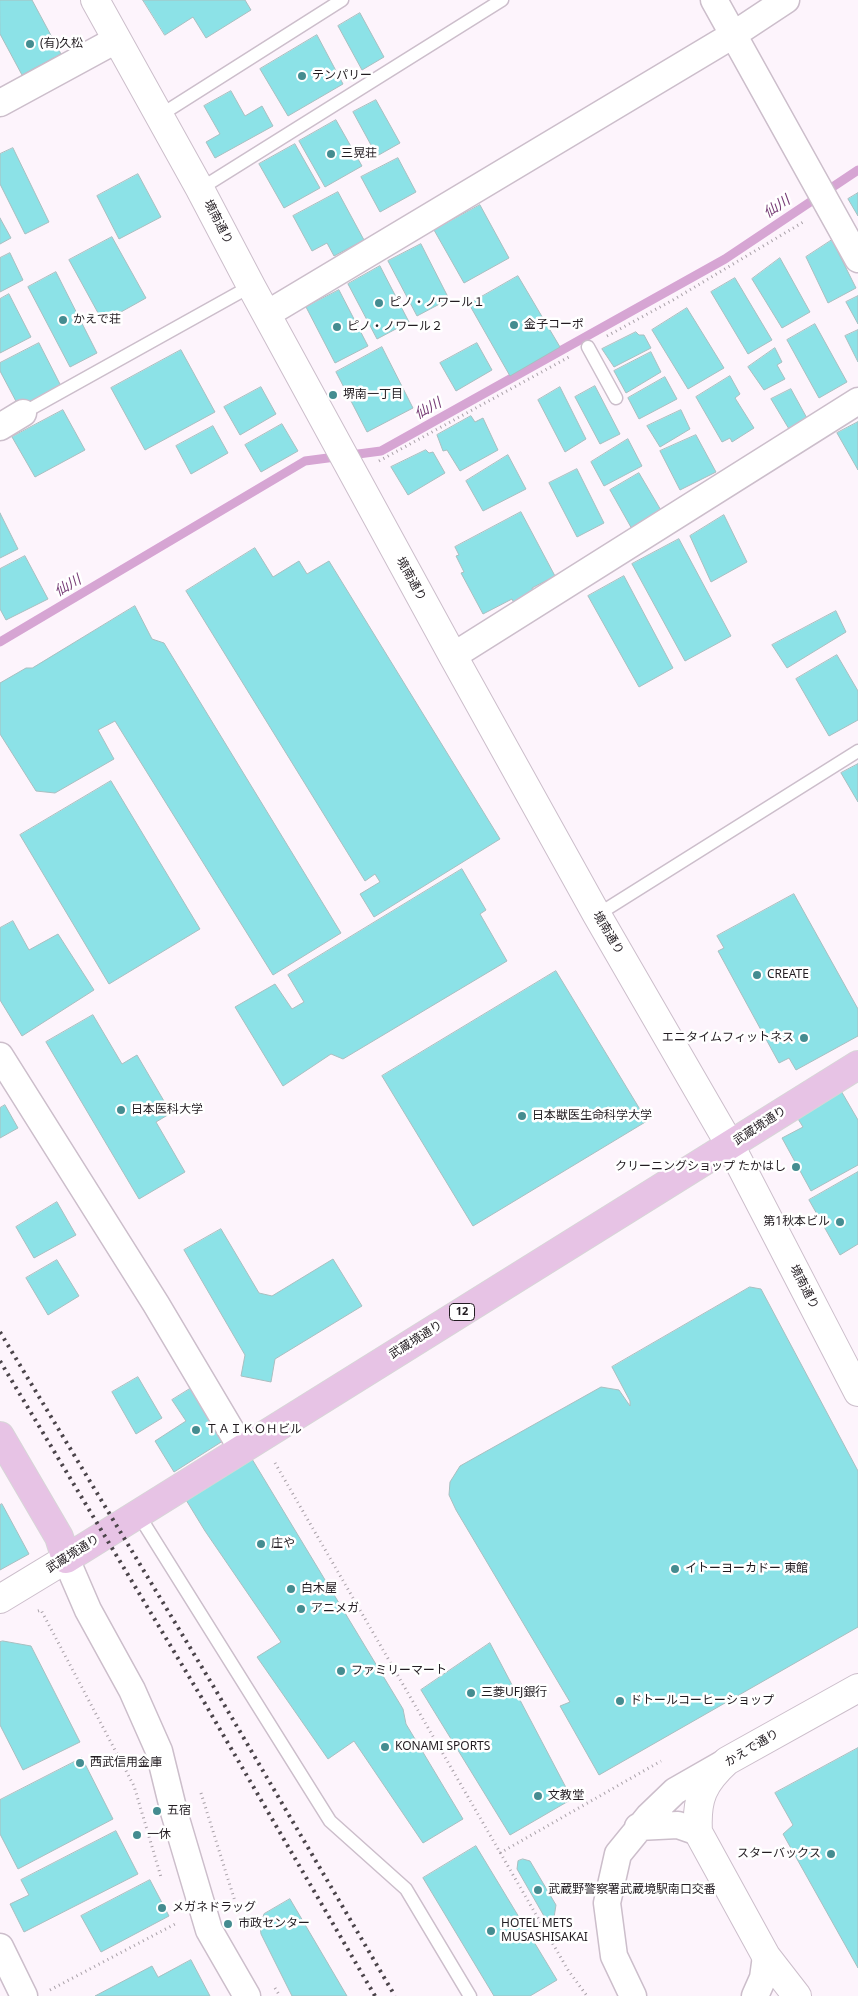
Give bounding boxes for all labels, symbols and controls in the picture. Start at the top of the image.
place label: (有)久松 [40,37,83,51]
marker: (有)久松 [24,38,36,50]
place label: テンパリー [312,69,372,83]
marker: テンパリー [296,70,308,82]
place label: 三晃荘 [341,147,377,161]
marker: 三晃荘 [325,148,337,160]
water label: 仙川 [761,192,793,222]
street label: 境南通り [201,197,235,247]
place label: ピノ・ノワール１ [389,296,485,310]
marker: ピノ・ノワール１ [373,297,385,309]
place label: かえで荘 [73,313,121,327]
marker: かえで荘 [57,314,69,326]
place label: 金子コーポ [524,318,584,332]
marker: 金子コーポ [508,319,520,331]
place label: ピノ・ノワール２ [347,320,443,334]
marker: ピノ・ノワール２ [331,321,343,333]
place label: 堺南一丁目 [343,388,403,402]
marker: 堺南一丁目 [327,389,339,401]
water label: 仙川 [412,395,444,423]
street label: 境南通り [393,555,429,603]
water label: 仙川 [52,572,84,600]
street label: 境南通り [589,909,627,957]
place label: CREATE [767,968,809,982]
marker: CREATE [751,969,763,981]
place label: エニタイムフィットネス [662,1031,794,1045]
marker: エニタイムフィットネス [798,1032,810,1044]
place label: 日本医科大学 [131,1103,203,1117]
marker: 日本医科大学 [115,1104,127,1116]
street label: 武蔵境通り [731,1104,789,1148]
place label: 日本獣医生命科学大学 [532,1109,652,1123]
marker: 日本獣医生命科学大学 [516,1110,528,1122]
place label: クリーニングショップ たかはし [615,1160,786,1174]
marker: クリーニングショップ たかはし [790,1161,802,1173]
place label: 第1秋本ビル [763,1215,830,1229]
marker: 第1秋本ビル [834,1216,846,1228]
street label: 境南通り [787,1262,821,1312]
road number: 12 [450,1304,474,1320]
street label: 武蔵境通り [387,1318,445,1362]
place label: ＴＡＩＫＯＨビル [206,1423,302,1437]
marker: ＴＡＩＫＯＨビル [190,1424,202,1436]
street label: 武蔵境通り [44,1532,102,1576]
place label: 庄や [271,1537,295,1551]
marker: 庄や [255,1538,267,1550]
place label: イトーヨーカドー 東館 [685,1562,808,1576]
marker: イトーヨーカドー 東館 [669,1563,681,1575]
place label: 白木屋 [301,1582,337,1596]
marker: 白木屋 [285,1583,297,1595]
place label: アニメガ [311,1602,359,1616]
marker: アニメガ [295,1603,307,1615]
place label: ファミリーマート [351,1664,447,1678]
marker: ファミリーマート [335,1665,347,1677]
place label: 三菱UFJ銀行 [481,1686,547,1700]
marker: 三菱UFJ銀行 [465,1687,477,1699]
place label: ドトールコーヒーショップ [630,1694,774,1708]
marker: ドトールコーヒーショップ [614,1695,626,1707]
street label: かえで通り [723,1726,781,1770]
place label: KONAMI SPORTS [395,1740,490,1754]
marker: KONAMI SPORTS [379,1741,391,1753]
place label: 西武信用金庫 [90,1756,162,1770]
marker: 西武信用金庫 [74,1757,86,1769]
place label: 文教堂 [548,1789,584,1803]
marker: 文教堂 [532,1790,544,1802]
place label: 五宿 [167,1804,191,1818]
marker: 五宿 [151,1805,163,1817]
place label: 一休 [147,1828,171,1842]
marker: 一休 [131,1829,143,1841]
place label: スターバックス [737,1847,821,1861]
marker: スターバックス [825,1848,837,1860]
place label: 武蔵野警察署武蔵境駅南口交番 [548,1883,716,1897]
marker: 武蔵野警察署武蔵境駅南口交番 [532,1884,544,1896]
place label: メガネドラッグ [172,1901,256,1915]
marker: メガネドラッグ [156,1902,168,1914]
place label: 市政センター [238,1917,310,1931]
place label: HOTEL METS MUSASHISAKAI [501,1917,588,1945]
marker: 市政センター [222,1918,234,1930]
marker: HOTEL METS MUSASHISAKAI [485,1925,497,1937]

